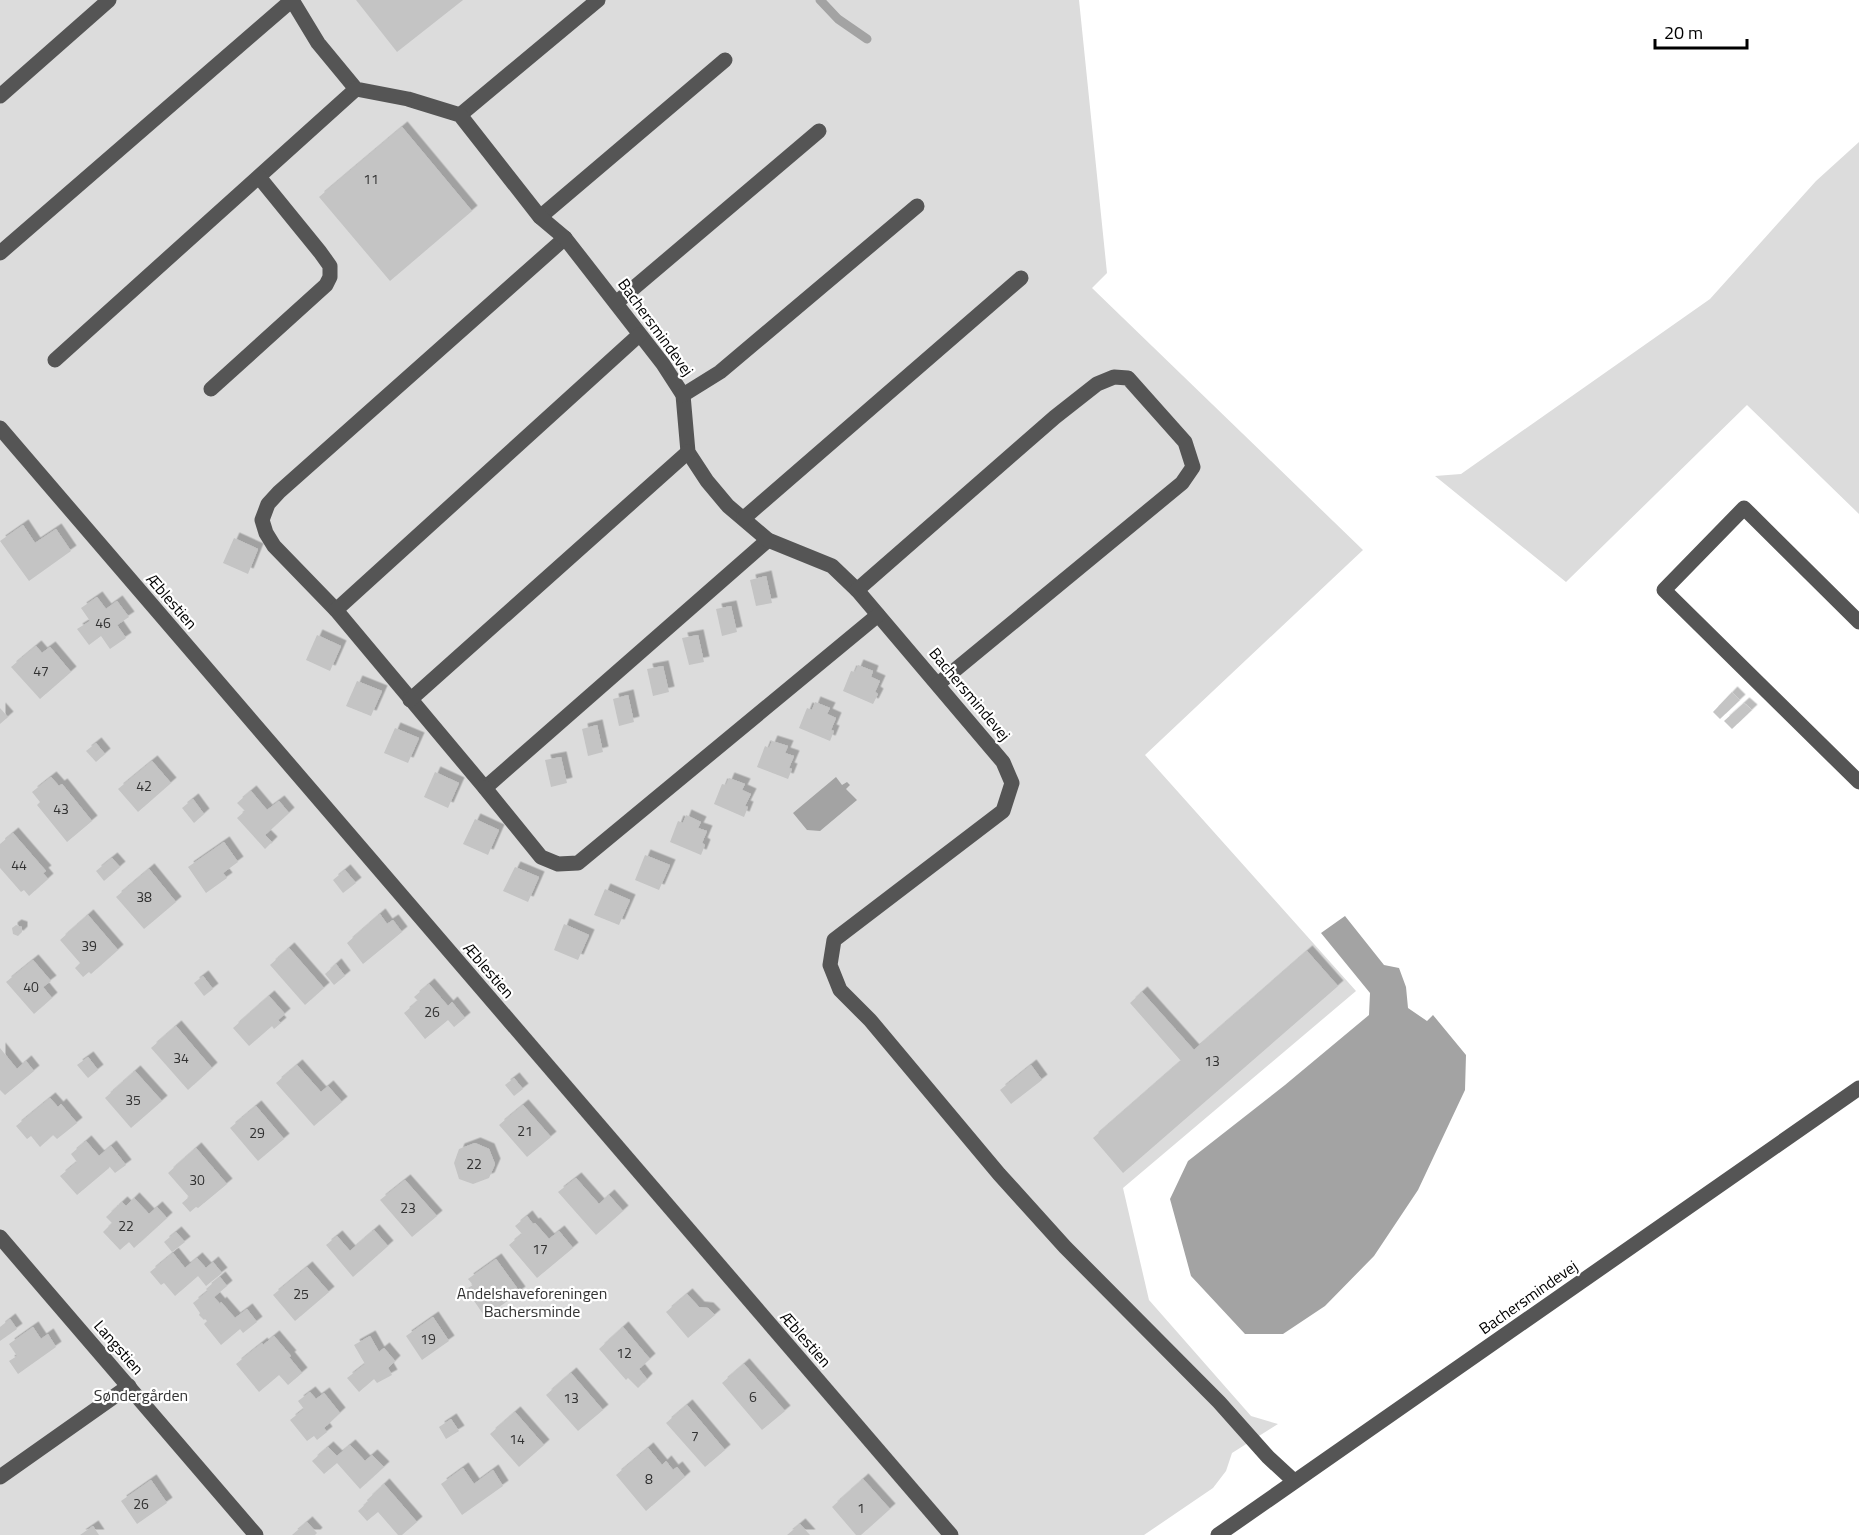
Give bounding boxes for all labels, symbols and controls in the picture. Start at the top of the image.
scale bar [1655,12,1746,50]
text: 20 m [1664,19,1703,46]
house number: 11 [363,168,379,189]
street label: Bachersmindevej [612,273,700,381]
street label: Æblestien [141,568,203,634]
house number: 46 [95,612,111,633]
street label: Bachersmindevej [924,642,1016,746]
house number: 47 [33,660,49,681]
house number: 42 [136,775,152,796]
house number: 43 [53,798,69,819]
house number: 44 [11,854,27,875]
house number: 38 [136,886,152,907]
house number: 39 [81,935,97,956]
street label: Æblestien [458,937,520,1003]
house number: 40 [23,976,39,997]
house number: 26 [424,1001,440,1022]
house number: 34 [173,1047,189,1068]
house number: 13 [1204,1050,1220,1071]
house number: 35 [125,1089,141,1110]
house number: 21 [517,1120,533,1141]
house number: 29 [249,1122,265,1143]
house number: 22 [466,1153,482,1174]
house number: 30 [189,1169,205,1190]
house number: 23 [400,1197,416,1218]
house number: 22 [118,1215,134,1236]
house number: 17 [532,1238,548,1259]
street label: Bachersmindevej [1474,1254,1582,1340]
park label: Andelshaveforeningen Bachersminde [457,1281,607,1323]
house number: 25 [293,1283,309,1304]
street label: Æblestien [775,1306,837,1372]
street label: Langstien [88,1314,150,1380]
house number: 19 [420,1328,436,1349]
house number: 12 [616,1342,632,1363]
park label: Søndergården [94,1383,188,1407]
house number: 6 [749,1386,757,1407]
house number: 13 [563,1387,579,1408]
house number: 7 [691,1425,699,1446]
house number: 14 [509,1428,525,1449]
house number: 8 [645,1468,653,1489]
house number: 26 [133,1493,149,1514]
house number: 1 [857,1497,865,1518]

